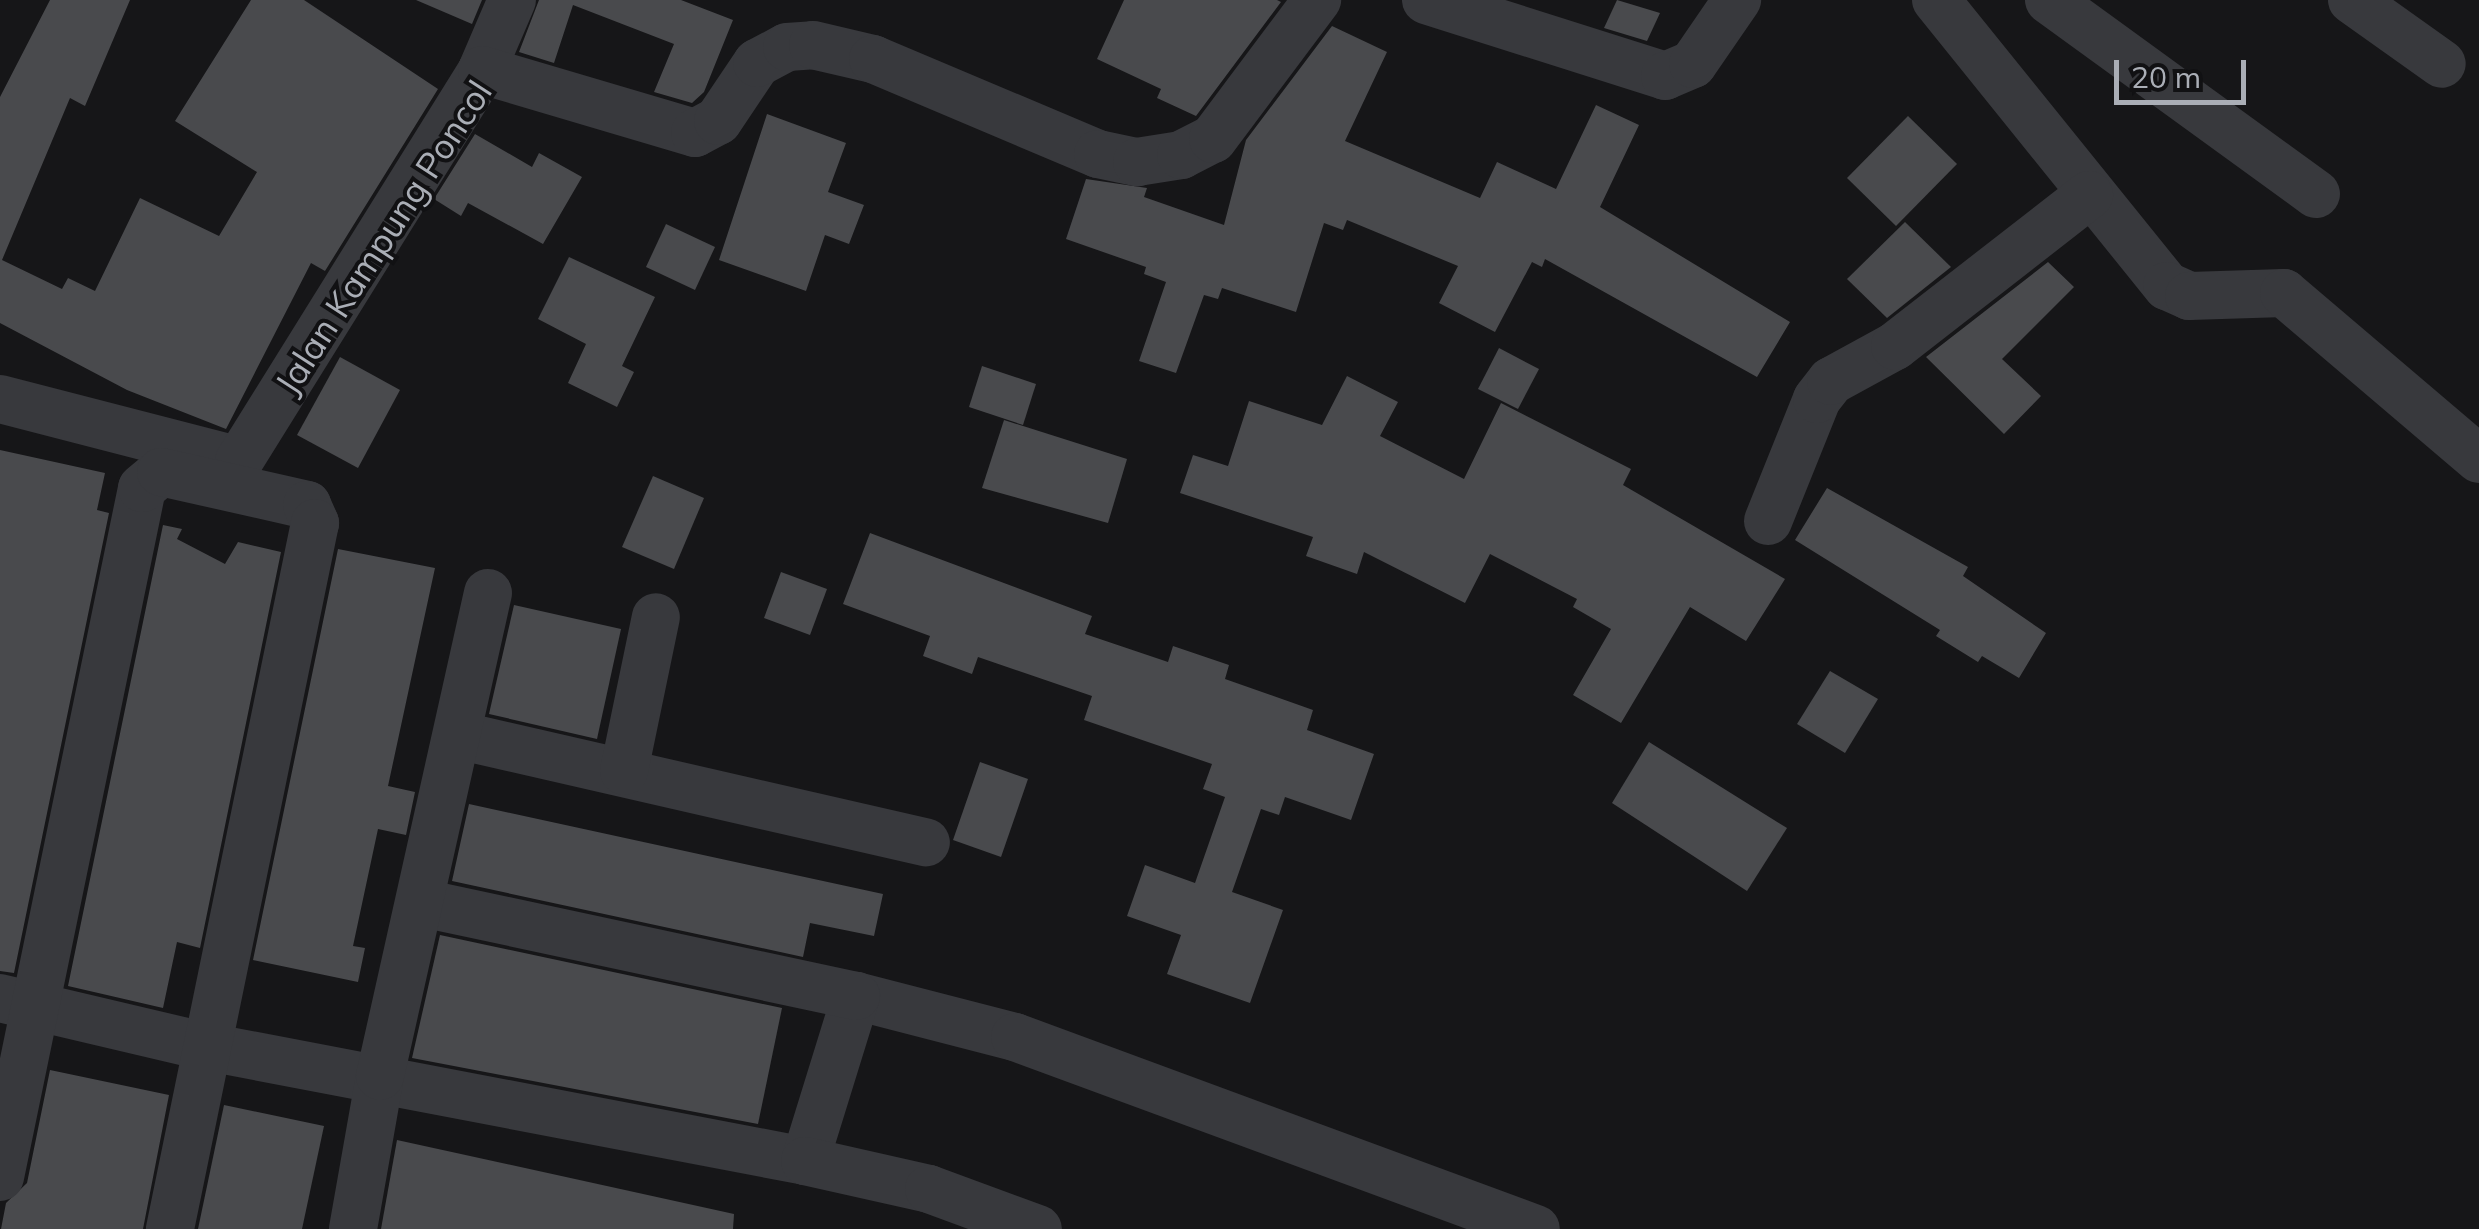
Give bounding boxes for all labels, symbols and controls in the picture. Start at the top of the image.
scale bar [2119,40,2252,102]
text: 20 m [2131,58,2201,96]
street label: Jalan Kampung Poncol [266,72,500,402]

